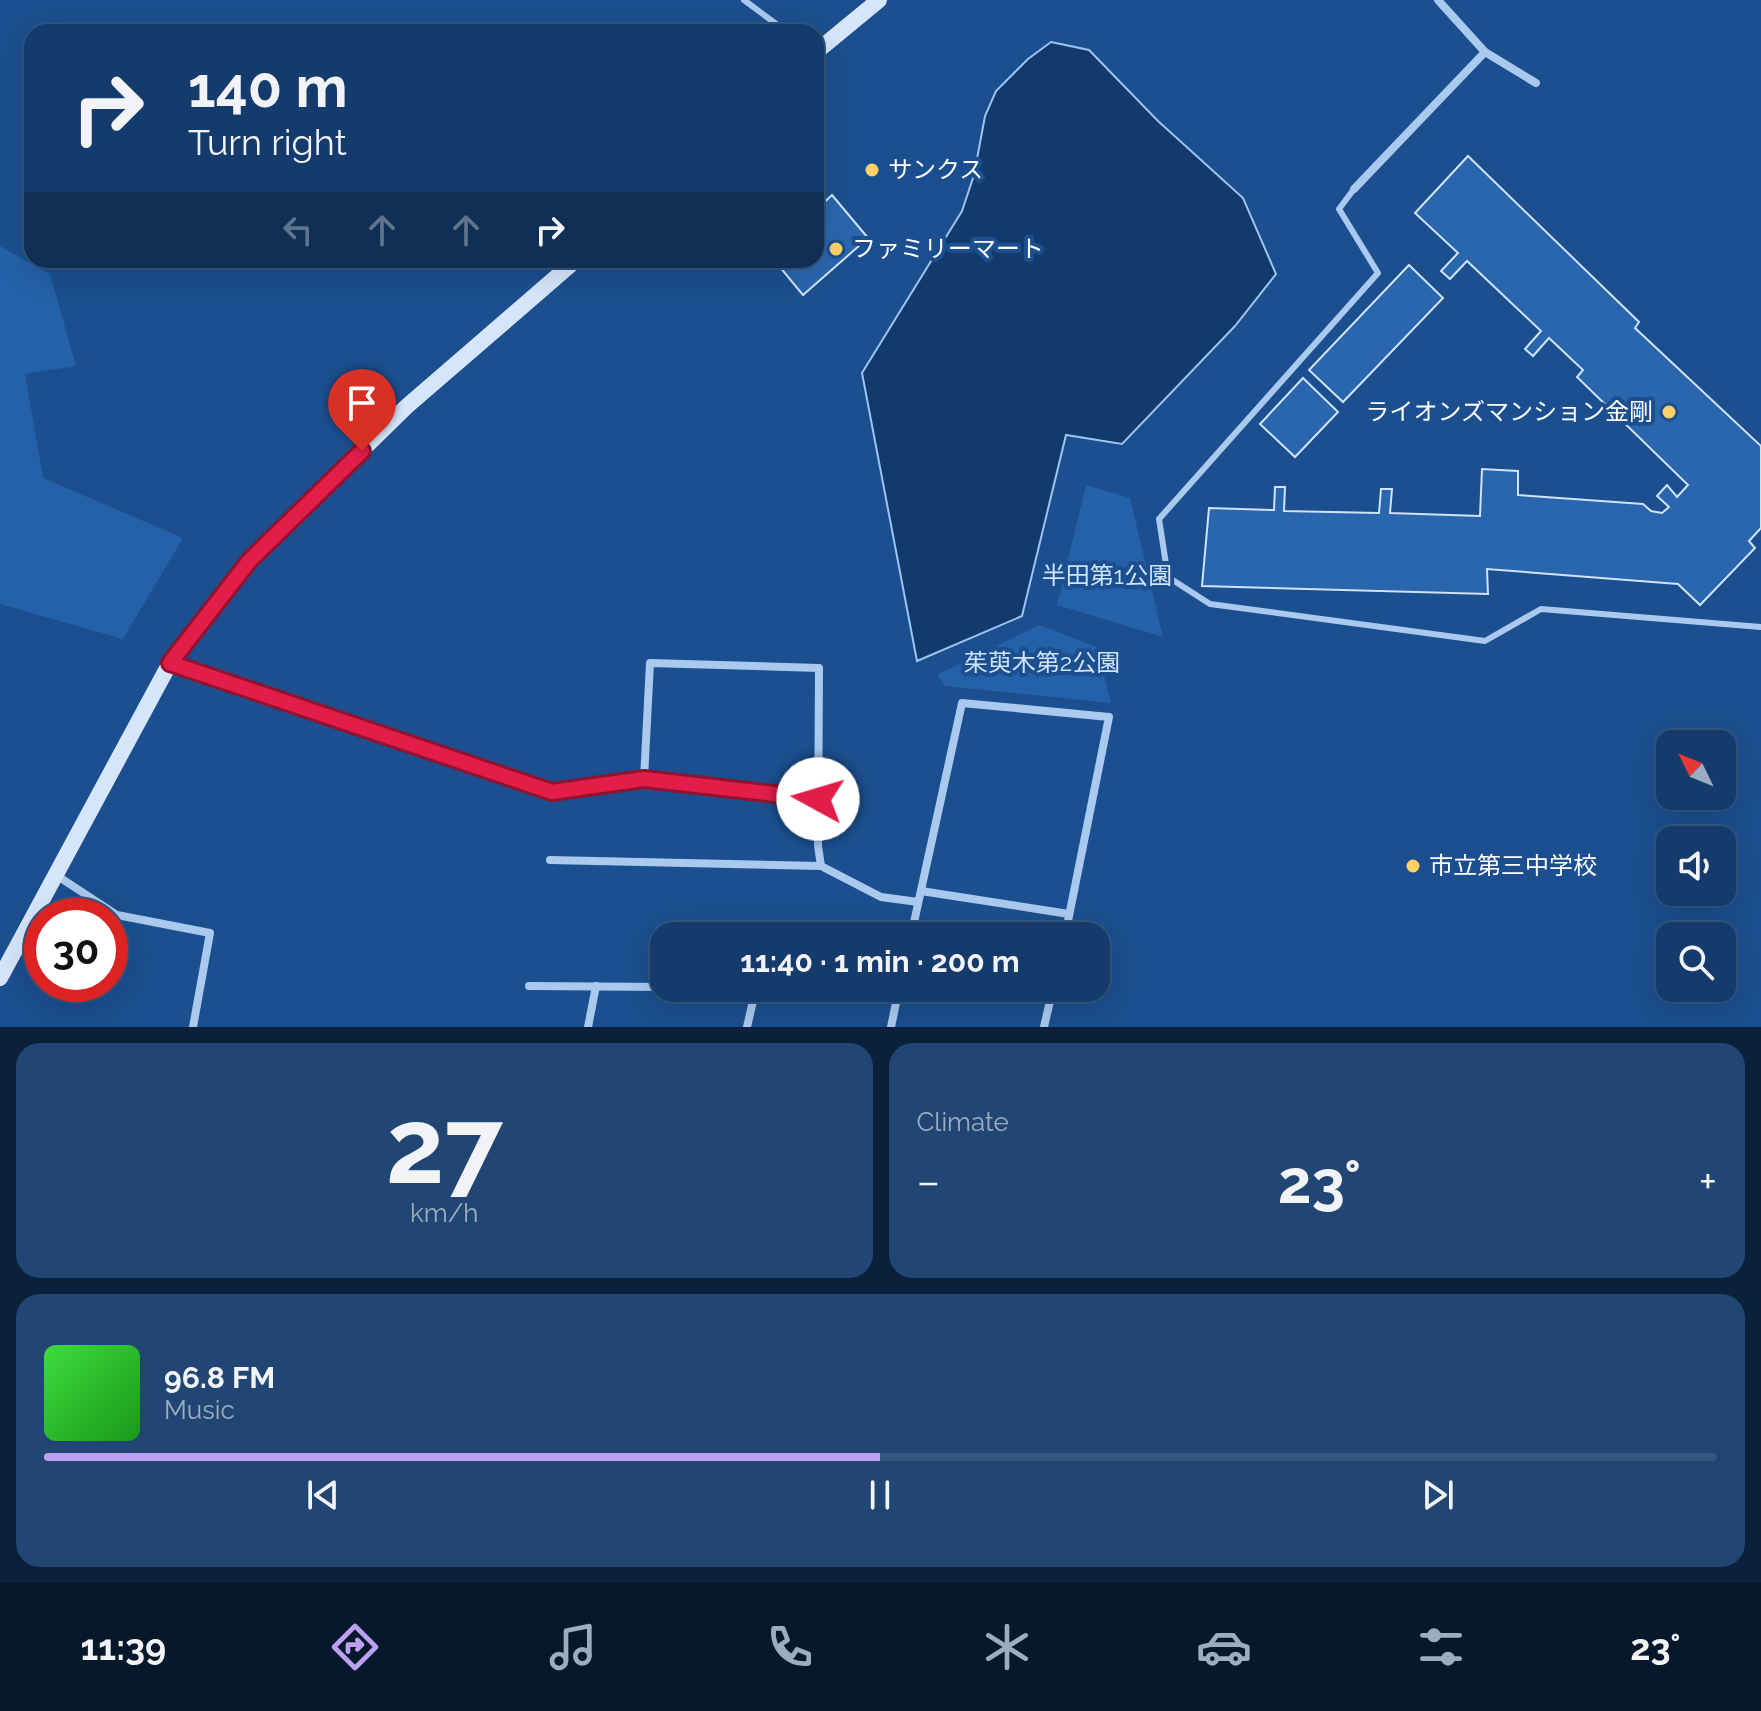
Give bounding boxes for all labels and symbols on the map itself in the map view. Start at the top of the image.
place label: サンクス [888,155,983,184]
marker: サンクス [863,161,881,179]
place label: ファミリーマート [852,234,1044,263]
marker: ファミリーマート [827,240,845,258]
pin [328,369,396,451]
place label: ライオンズマンション金剛 [1365,397,1653,426]
marker: ライオンズマンション金剛 [1660,403,1678,421]
park label: 半田第1公園 [1042,561,1172,590]
park label: 茱萸木第2公園 [964,648,1120,677]
north arrow [1656,730,1736,810]
position arrow [776,757,860,841]
place label: 市立第三中学校 [1429,851,1597,880]
marker: 市立第三中学校 [1404,857,1422,875]
speed limit sign: 30 [24,898,128,1002]

